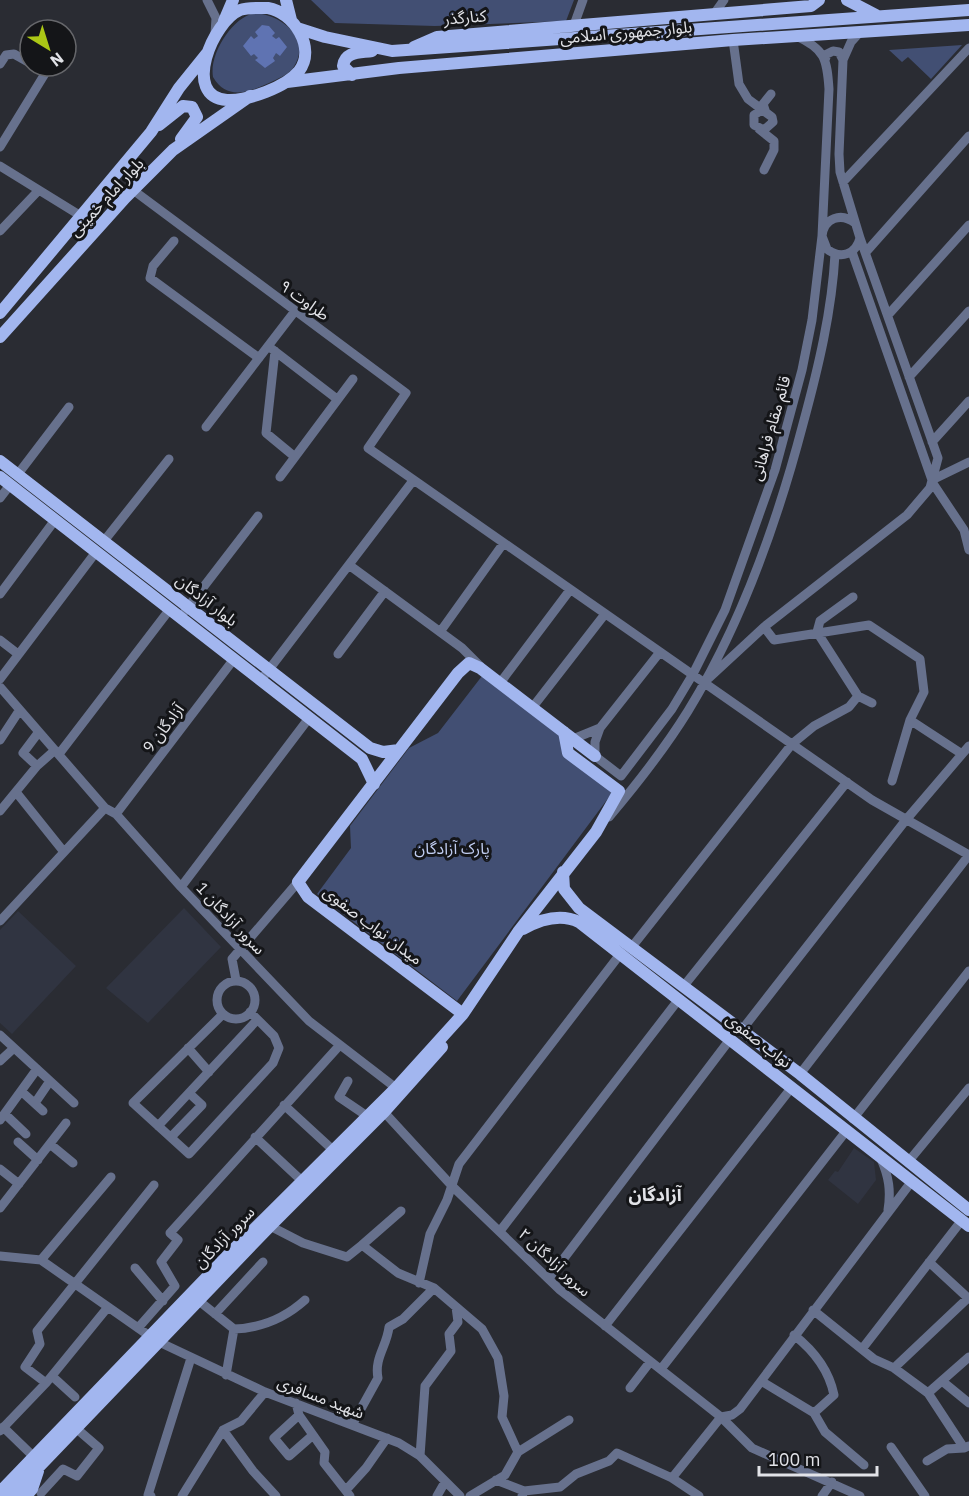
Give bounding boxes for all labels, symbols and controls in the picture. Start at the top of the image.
street label: کنارگذر [442,5,488,29]
street label: بلوار جمهوری اسلامی [559,16,693,48]
north arrow [18,18,78,78]
text: N [47,48,68,71]
street label: بلوار امام خمینی [64,153,150,243]
street label: طراوت ۹ [276,275,334,325]
street label: قائم مقام فراهانی [745,373,797,484]
street label: بلوار آزادگان [172,570,242,630]
street label: آزادگان 9 [138,698,189,756]
park label: پارک آزادگان [414,838,490,859]
street label: سرور آزادگان 1 [192,878,270,958]
street label: میدان نواب صفوی [320,881,426,969]
street label: نواب صفوی [722,1008,796,1072]
district label: آزادگان [628,1183,683,1206]
street label: سرور آزادگان [190,1202,258,1272]
street label: سرور آزادگان ۲ [515,1223,595,1301]
street label: شهید مسافری [275,1371,367,1423]
scale bar [759,1439,878,1477]
text: 100 m [768,1448,820,1471]

